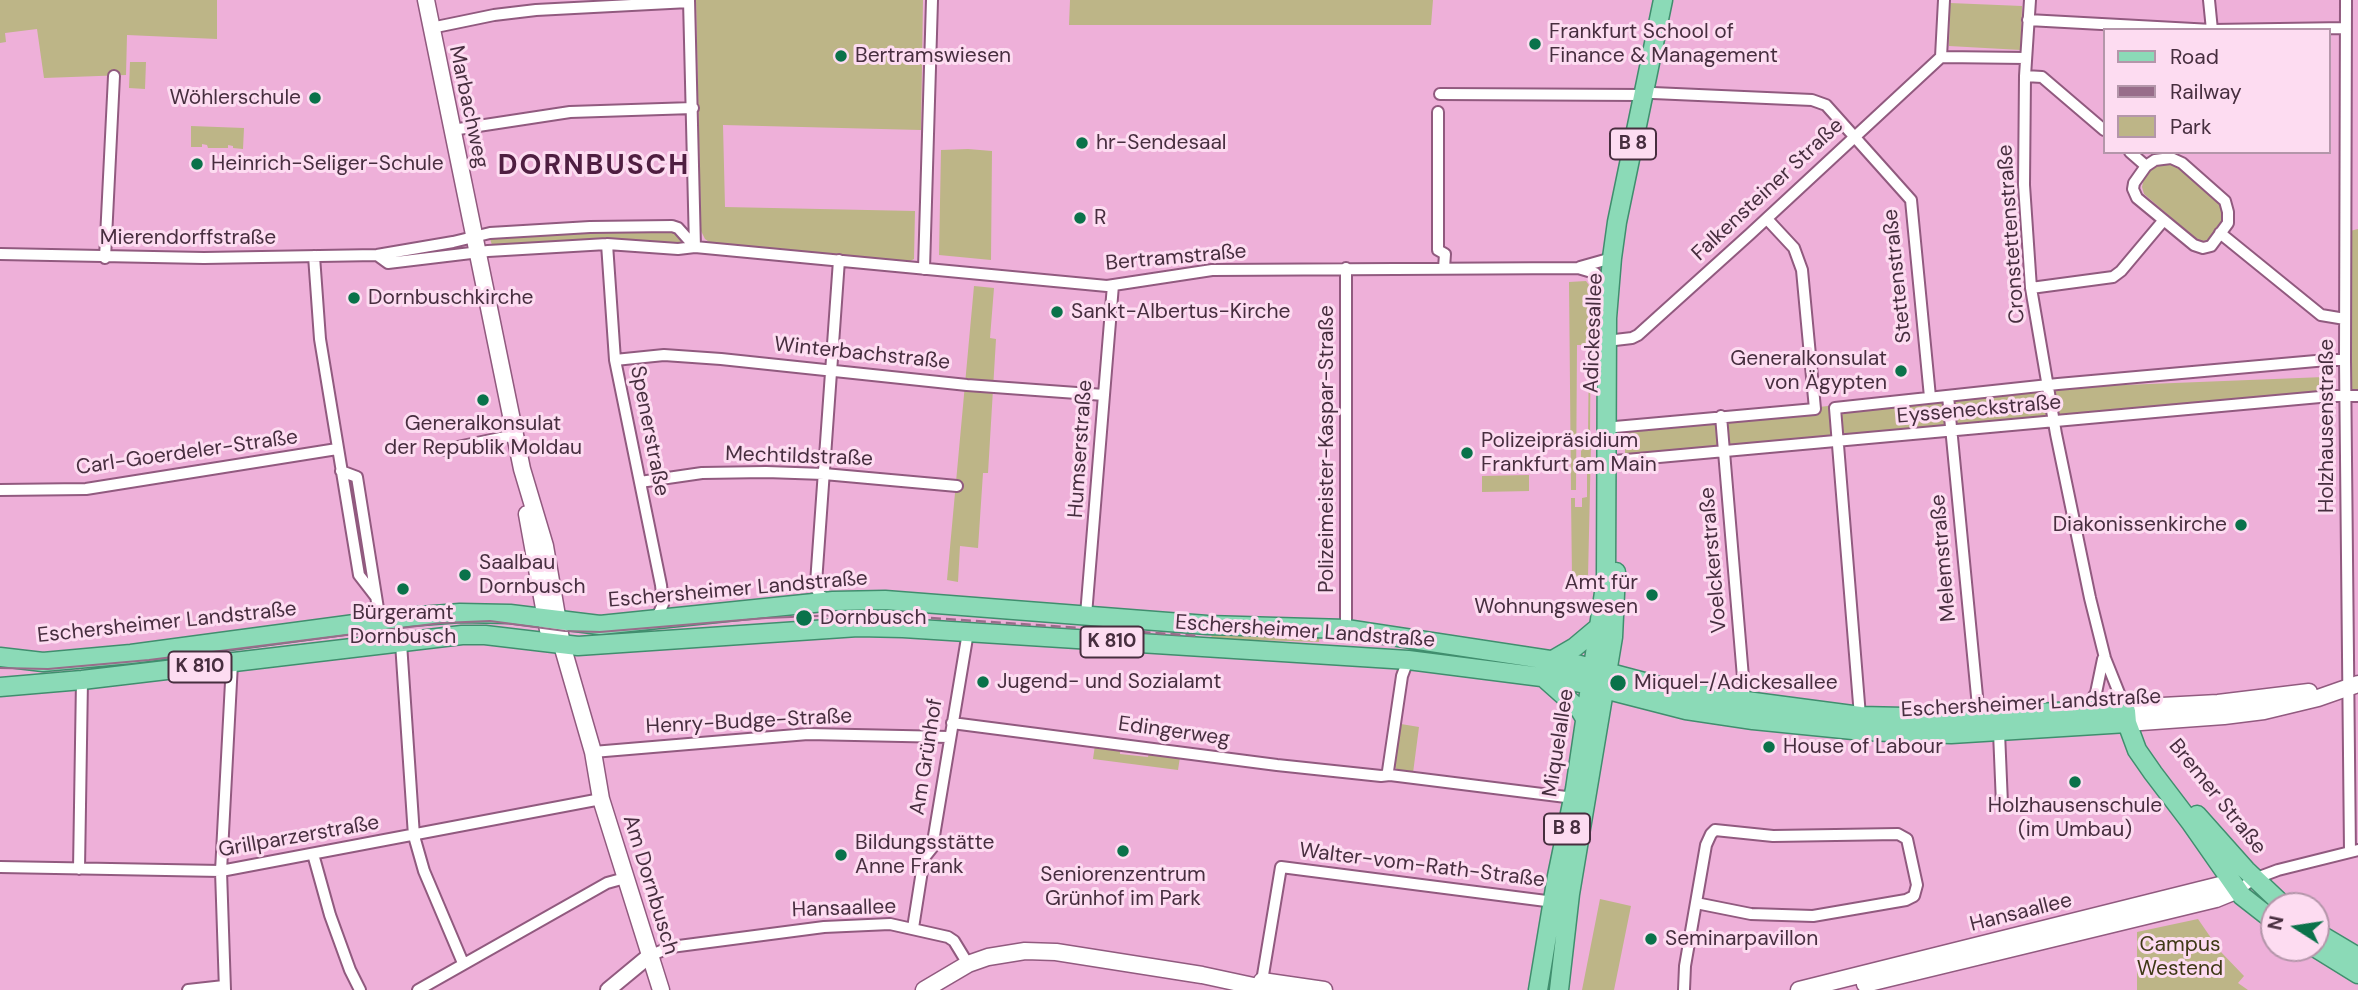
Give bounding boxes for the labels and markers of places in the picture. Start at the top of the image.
place label: Frankfurt School of Finance & Management [1549,19,1778,69]
marker: Frankfurt School of Finance & Management [1527,36,1543,52]
place label: Bertramswiesen [855,43,1011,69]
marker: Bertramswiesen [833,48,849,64]
place label: Wöhlerschule [170,85,301,111]
marker: Wöhlerschule [307,90,323,106]
place label: hr-Sendesaal [1096,130,1227,156]
marker: hr-Sendesaal [1074,135,1090,151]
place label: Heinrich-Seliger-Schule [211,151,444,177]
marker: Heinrich-Seliger-Schule [189,156,205,172]
place label: R [1094,205,1106,231]
marker: R [1072,210,1088,226]
place label: Dornbuschkirche [368,285,534,311]
marker: Dornbuschkirche [346,290,362,306]
place label: Sankt-Albertus-Kirche [1071,299,1291,325]
marker: Sankt-Albertus-Kirche [1049,304,1065,320]
place label: Generalkonsulat von Ägypten [1730,346,1887,396]
marker: Generalkonsulat von Ägypten [1893,363,1909,379]
marker: Generalkonsulat der Republik Moldau [475,392,491,408]
place label: Generalkonsulat der Republik Moldau [384,411,582,461]
place label: Polizeipräsidium Frankfurt am Main [1481,428,1657,478]
marker: Polizeipräsidium Frankfurt am Main [1459,445,1475,461]
place label: Diakonissenkirche [2053,512,2227,538]
marker: Diakonissenkirche [2233,517,2249,533]
place label: Saalbau Dornbusch [479,550,586,600]
marker: Saalbau Dornbusch [457,567,473,583]
place label: Amt für Wohnungswesen [1474,570,1638,620]
marker: Bürgeramt Dornbusch [395,581,411,597]
marker: Amt für Wohnungswesen [1644,587,1660,603]
place label: Bürgeramt Dornbusch [350,600,456,650]
place label: Dornbusch [820,605,927,631]
marker: Dornbusch [794,608,814,628]
place label: Jugend- und Sozialamt [997,669,1222,695]
place label: Miquel-/Adickesallee [1634,670,1838,696]
marker: Miquel-/Adickesallee [1608,673,1628,693]
marker: Jugend- und Sozialamt [975,674,991,690]
place label: House of Labour [1783,734,1943,760]
marker: House of Labour [1761,739,1777,755]
marker: Holzhausenschule (im Umbau) [2067,774,2083,790]
place label: Holzhausenschule (im Umbau) [1988,793,2162,843]
place label: Bildungsstätte Anne Frank [855,830,994,880]
marker: Seniorenzentrum Grünhof im Park [1115,843,1131,859]
marker: Bildungsstätte Anne Frank [833,847,849,863]
place label: Seniorenzentrum Grünhof im Park [1040,862,1206,912]
place label: Seminarpavillon [1665,926,1818,952]
marker: Seminarpavillon [1643,931,1659,947]

